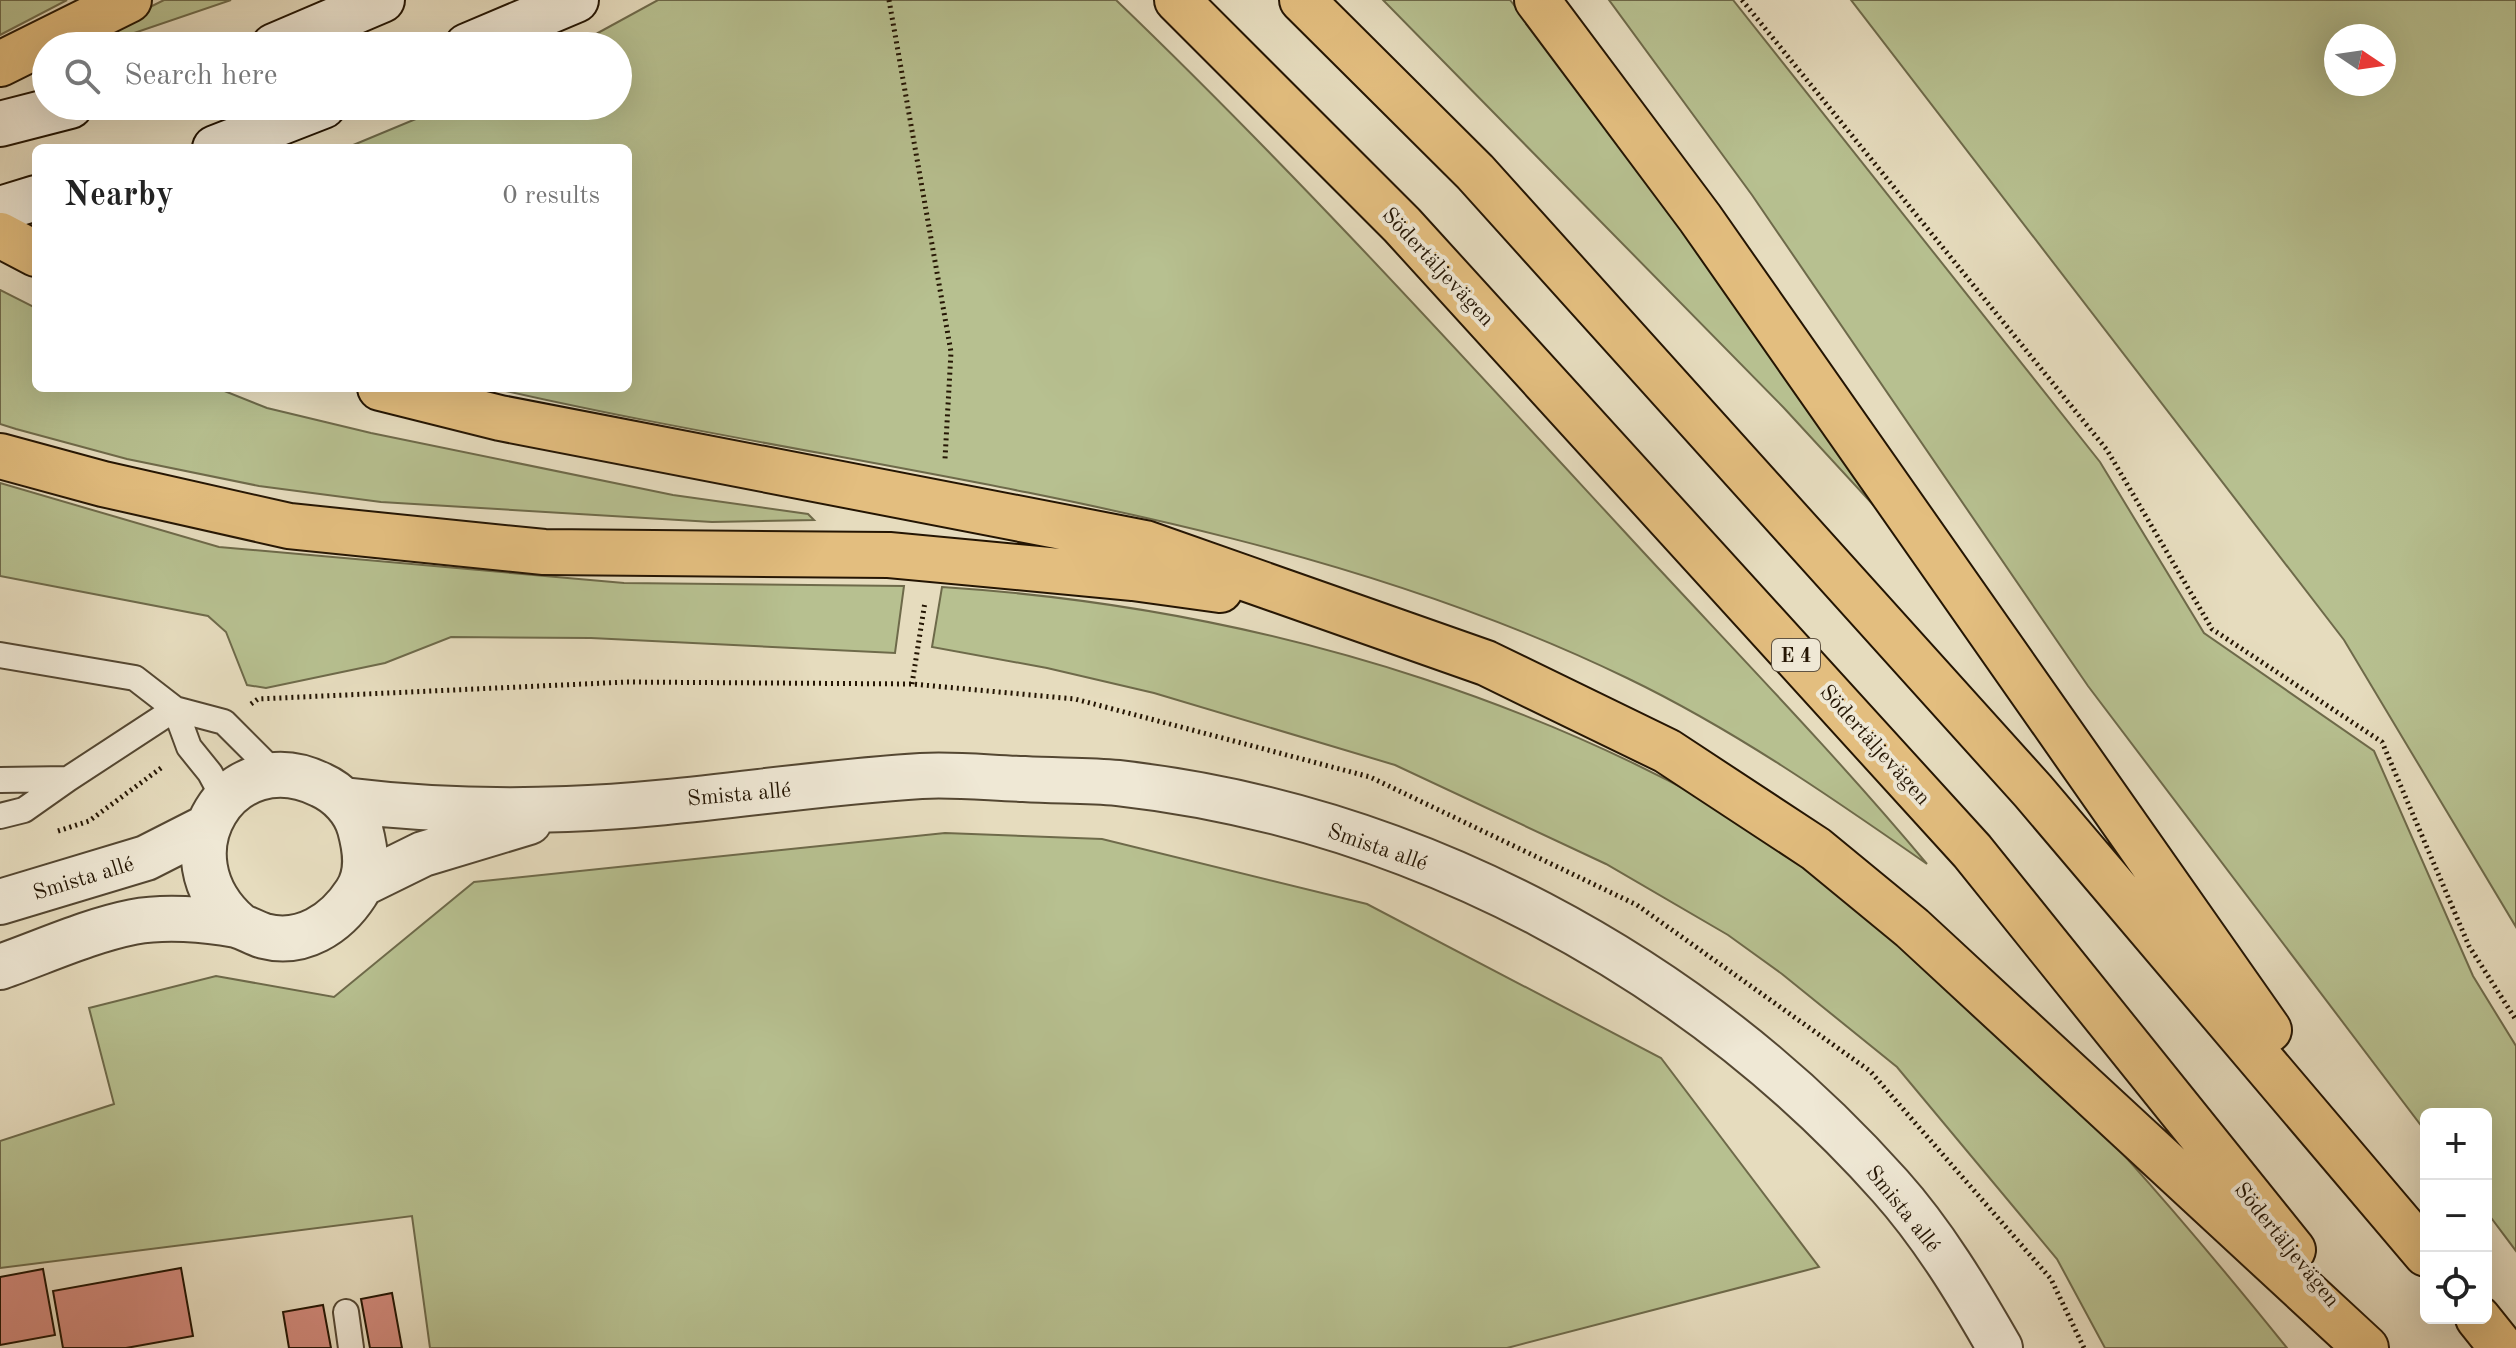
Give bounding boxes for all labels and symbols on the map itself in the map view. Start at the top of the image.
north arrow [2324,24,2396,96]
street label: Södertäljevägen [1377,204,1498,331]
road number: E 4 [1772,639,1820,671]
street label: Södertäljevägen [1815,681,1934,810]
street label: Smista allé [686,779,792,810]
street label: Smista allé [1325,821,1430,875]
street label: Smista allé [31,853,137,905]
street label: Smista allé [1861,1162,1944,1257]
street label: Södertäljevägen [2230,1179,2343,1312]

